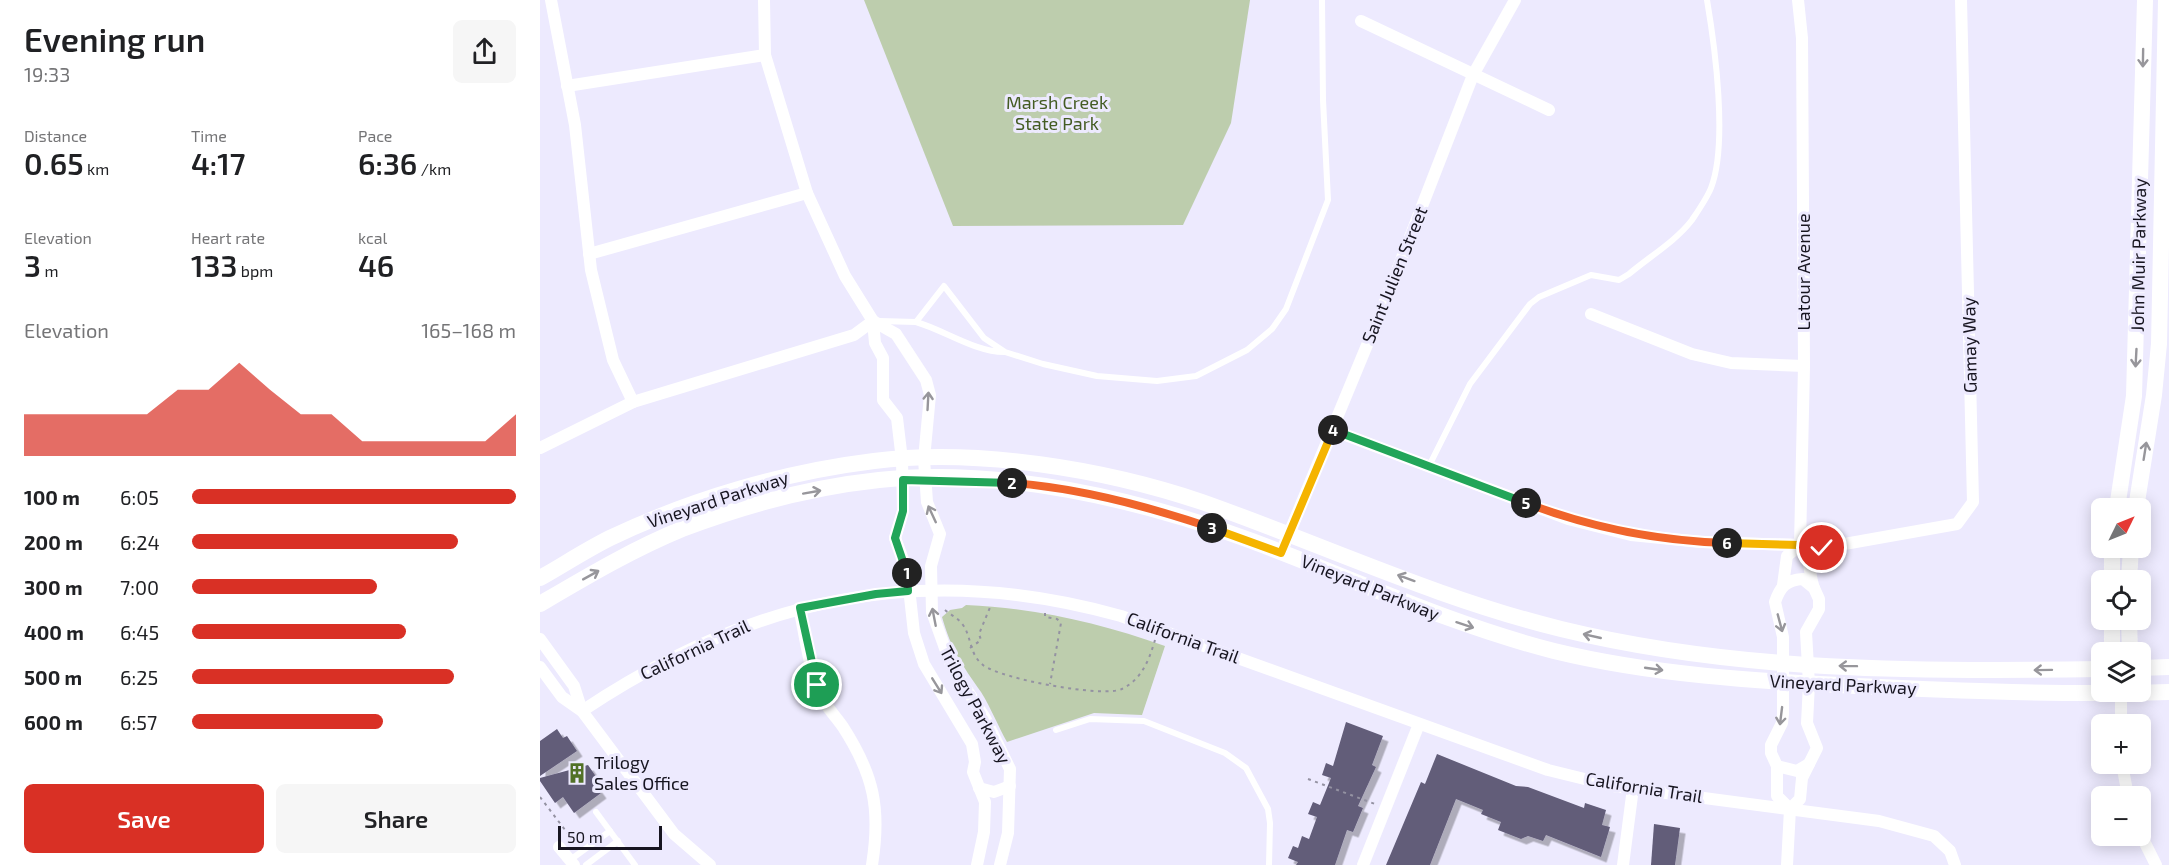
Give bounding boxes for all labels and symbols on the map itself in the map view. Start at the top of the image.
one-way arrow [2138,48,2149,68]
park label: Marsh Creek State Park [1006,91,1108,134]
street label: John Muir Parkway [2126,178,2150,332]
street label: Saint Julien Street [1357,203,1432,346]
street label: Latour Avenue [1792,213,1814,331]
street label: Gamay Way [1957,296,1981,393]
one-way arrow [2130,348,2141,368]
one-way arrow [923,391,934,411]
pin: 4 [1318,415,1348,445]
one-way arrow [2140,441,2151,461]
street label: Vineyard Parkway [644,466,792,532]
pin: 2 [997,468,1027,498]
one-way arrow [801,486,821,497]
pin: 5 [1511,488,1541,518]
north arrow [2091,498,2151,558]
one-way arrow [926,506,938,524]
pin: 3 [1197,513,1227,543]
pin [1796,522,1847,573]
pin: 6 [1712,528,1742,558]
street label: Vineyard Parkway [1298,549,1443,625]
pin: 1 [892,558,922,588]
one-way arrow [582,569,599,581]
one-way arrow [1398,572,1416,583]
street label: California Trail [1124,607,1243,668]
one-way arrow [928,608,939,627]
one-way arrow [1774,613,1786,632]
street label: California Trail [636,614,753,684]
one-way arrow [1455,620,1474,631]
one-way arrow [1583,629,1602,641]
street label: Trilogy Parkway [936,642,1016,768]
pin [791,659,842,710]
one-way arrow [1839,661,1859,672]
one-way arrow [1644,664,1664,675]
one-way arrow [2034,664,2054,676]
street label: Vineyard Parkway [1769,669,1918,699]
one-way arrow [932,677,944,694]
one-way arrow [1775,706,1786,725]
place label: Trilogy Sales Office [594,751,689,794]
building icon: Trilogy Sales Office [565,761,589,785]
street label: California Trail [1584,767,1705,807]
scale bar [558,823,662,850]

